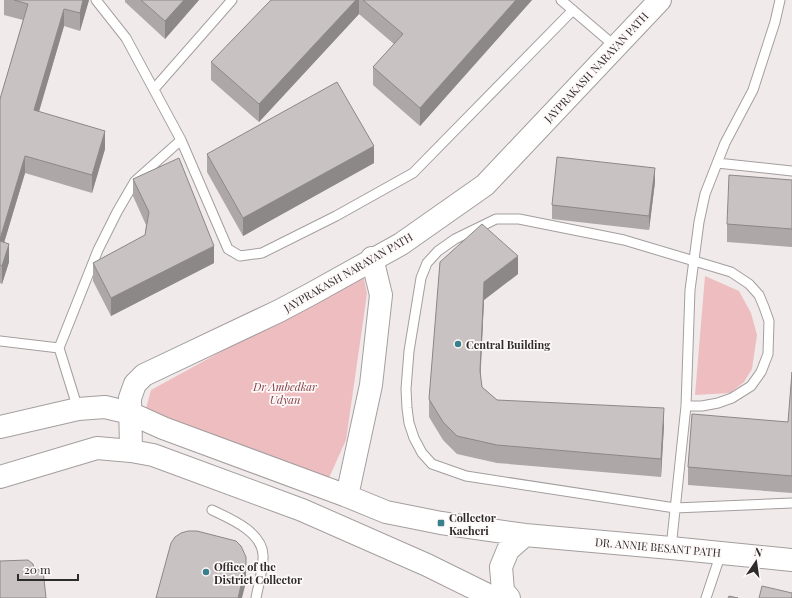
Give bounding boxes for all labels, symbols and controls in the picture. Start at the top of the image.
street label: JAYPRAKASH NARAYAN PATH [540,8,651,126]
street label: JAYPRAKASH NARAYAN PATH [280,229,415,316]
place label: Central Building [466,337,551,352]
marker: Central Building [453,339,463,349]
park label: Dr Ambedkar Udyan [252,379,317,407]
place label: Collector Kacheri [449,510,497,538]
marker: Collector Kacheri [436,518,446,528]
street label: DR. ANNIE BESANT PATH [594,534,722,560]
north arrow [736,542,776,582]
text: N [753,544,764,560]
scale bar [18,556,78,582]
place label: Office of the District Collector [214,559,303,587]
text: 20 m [24,561,51,577]
marker: Office of the District Collector [201,567,211,577]

